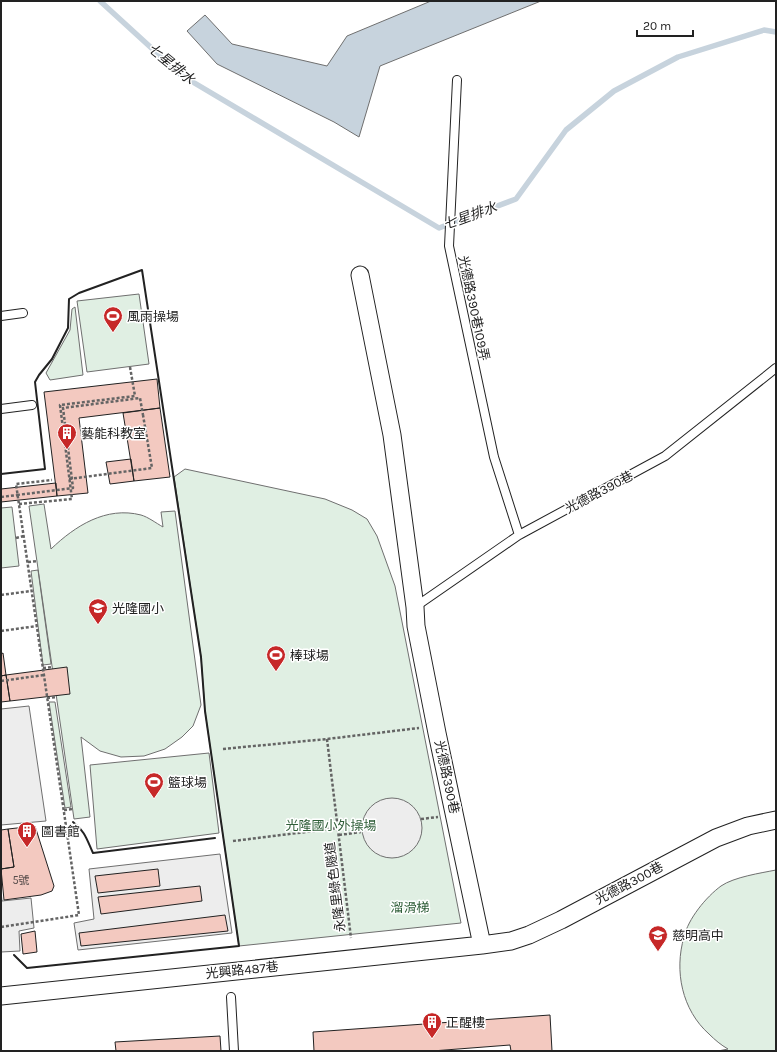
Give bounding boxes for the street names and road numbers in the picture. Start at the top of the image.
street label: 光德路390巷109弄 [455,254,493,362]
street label: 光德路390巷 [562,468,636,516]
street label: 光德路390巷 [432,739,462,815]
street label: 永隆里綠色隧道 [322,841,348,933]
street label: 光德路300巷 [592,859,666,907]
street label: 光興路487巷 [205,959,279,981]

